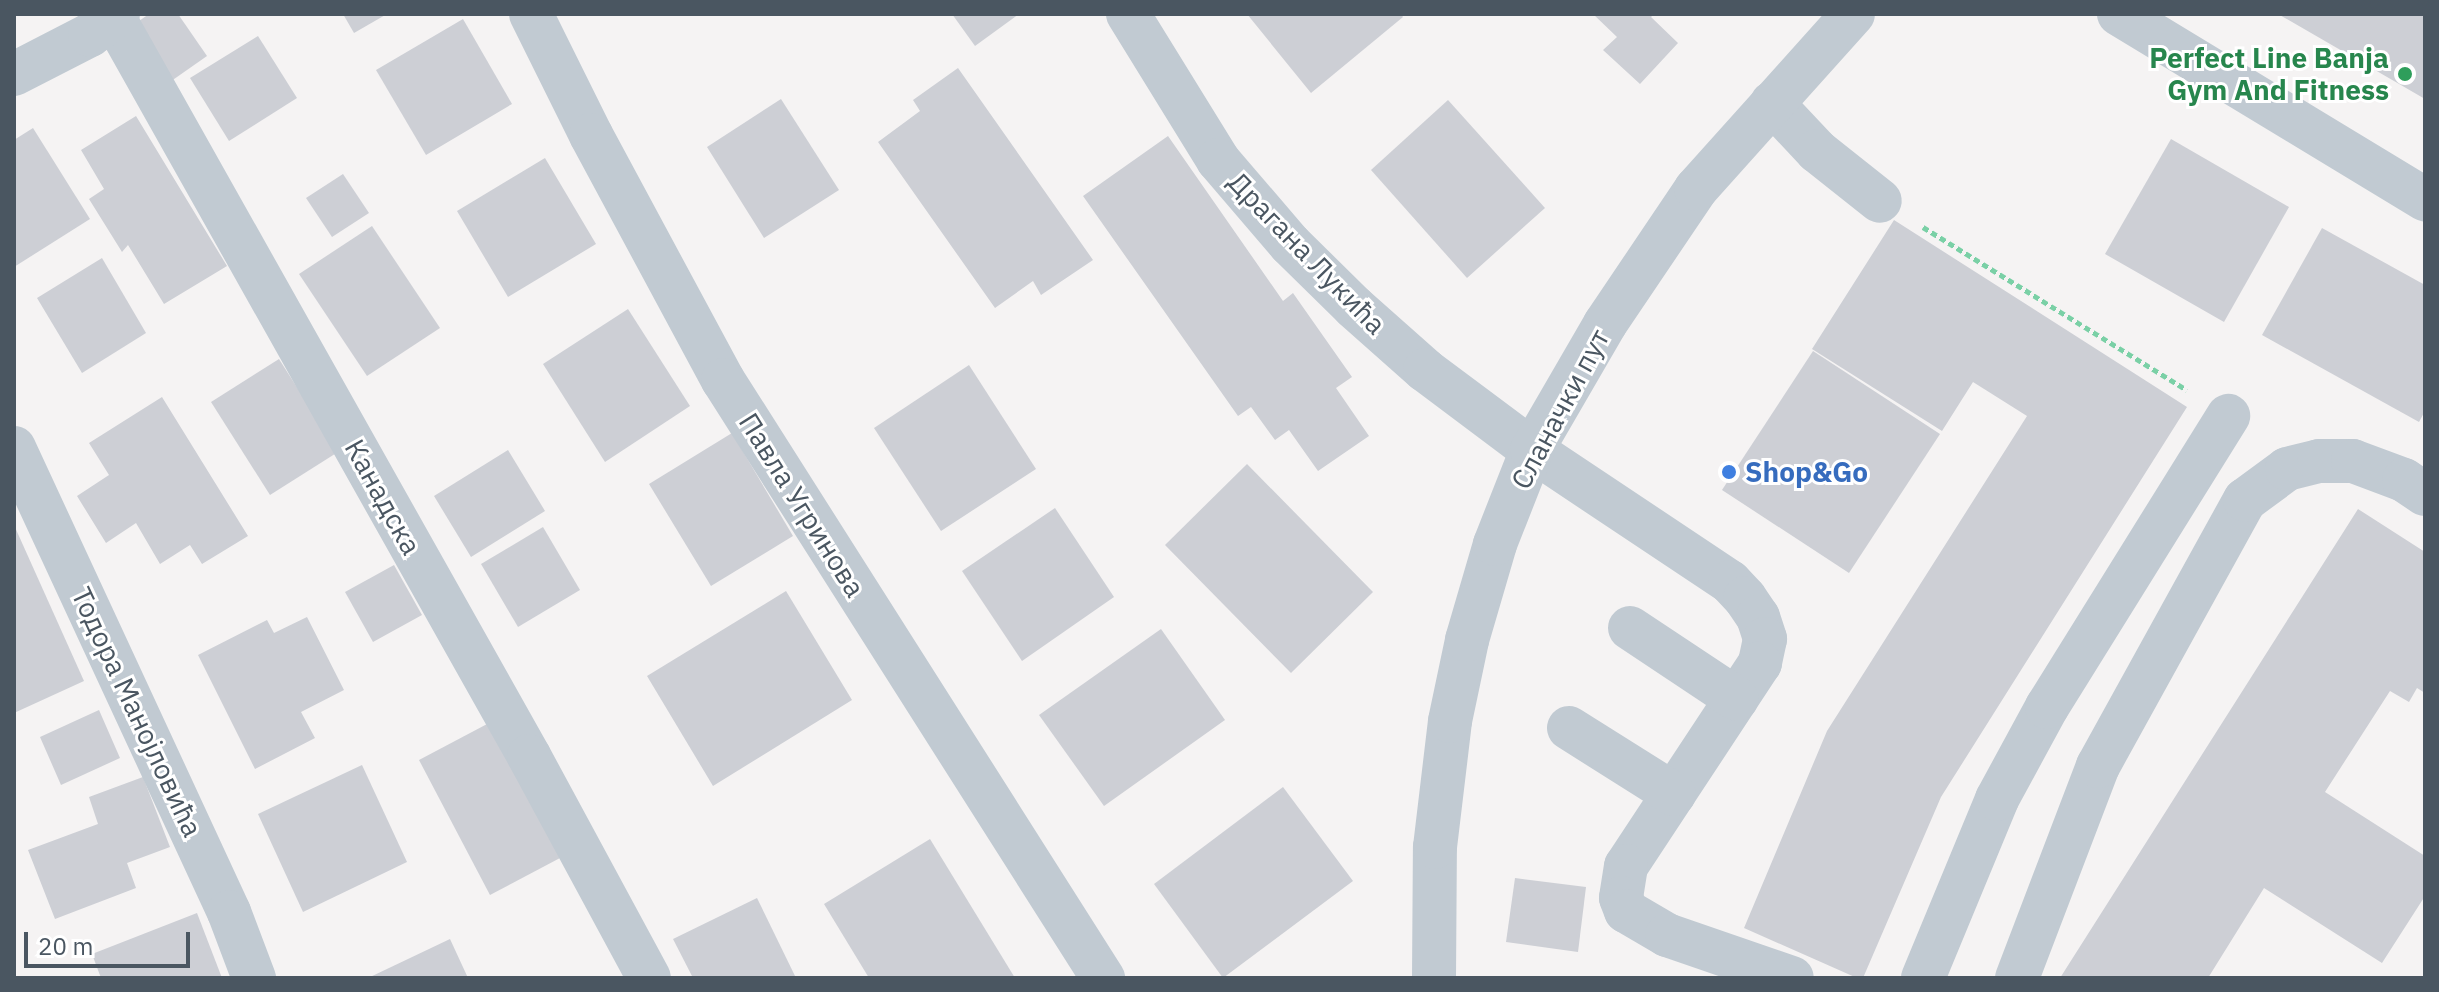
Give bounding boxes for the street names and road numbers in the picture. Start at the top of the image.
street label: Драгана Лукића [1221,165,1393,341]
street label: Сланачки пут [1504,323,1616,495]
street label: Павла Угринова [732,407,872,603]
street label: Канадска [338,434,428,560]
street label: Тодора Манојловића [64,582,210,842]

